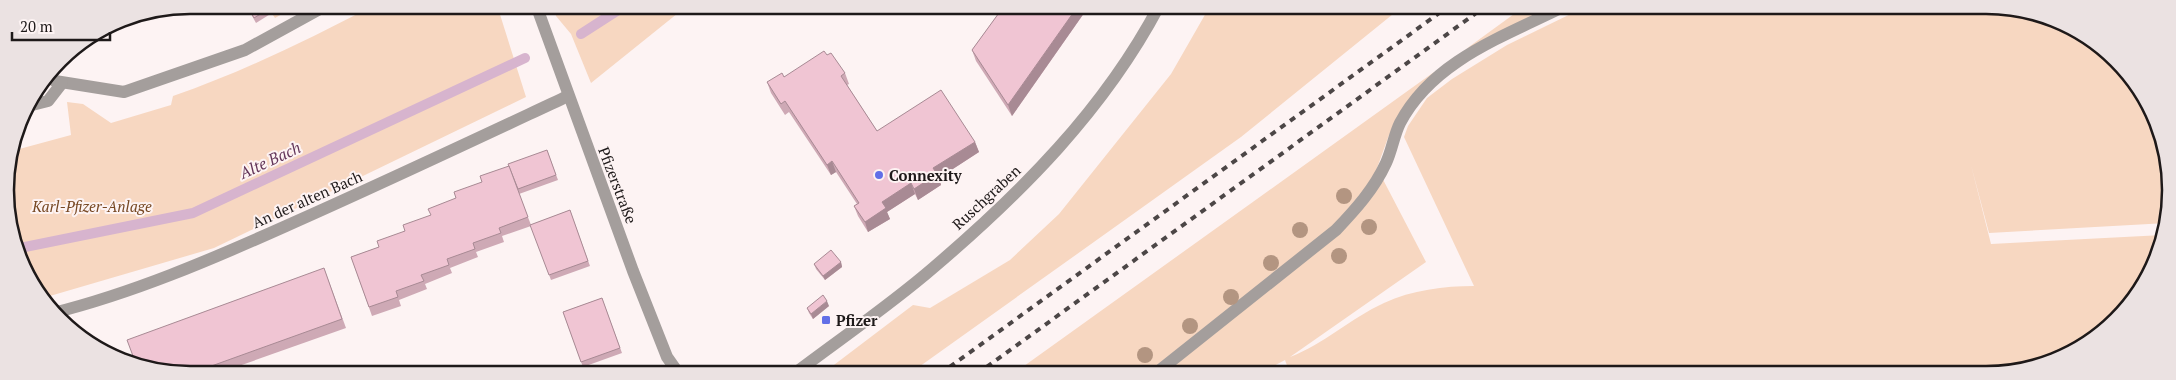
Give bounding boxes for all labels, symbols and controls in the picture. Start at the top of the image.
scale bar [12,10,110,42]
text: 20 m [20,16,53,36]
water label: Alte Bach [235,136,304,184]
street label: Pfizerstraße [594,144,642,226]
street label: Ruschgraben [948,160,1024,234]
place label: Connexity [889,165,963,185]
street label: An der alten Bach [249,166,365,232]
marker: Connexity [873,169,885,181]
park label: Karl-Pfizer-Anlage [31,196,152,216]
place label: Pfizer [836,310,878,330]
marker: Pfizer [820,314,832,326]

